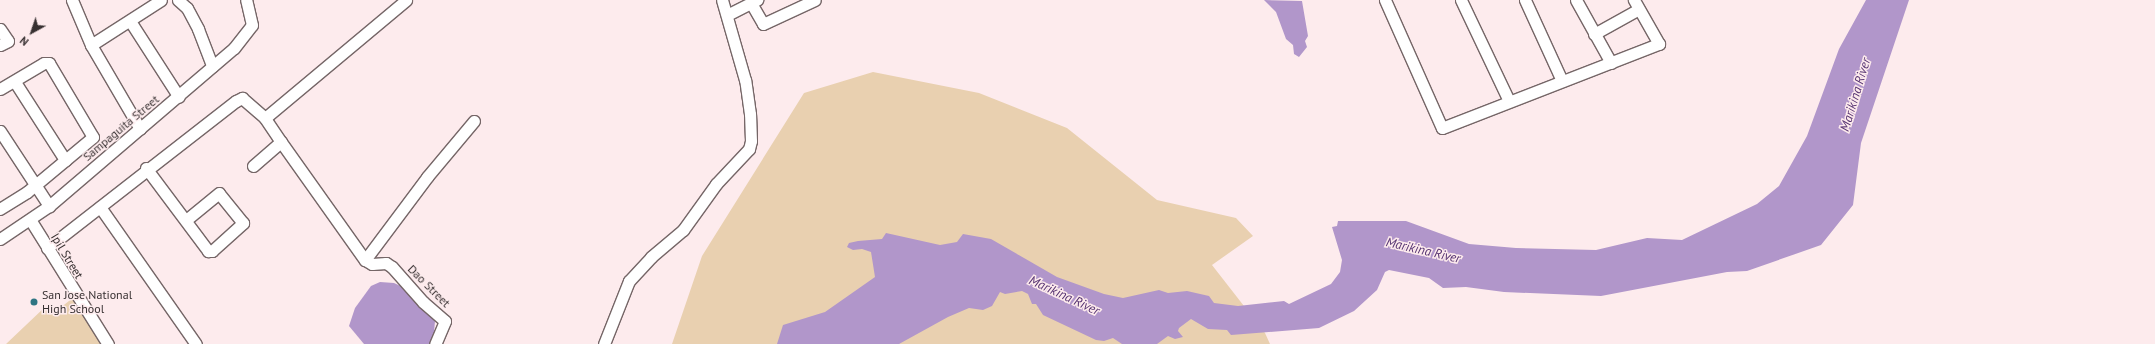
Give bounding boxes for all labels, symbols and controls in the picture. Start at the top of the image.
north arrow [12,12,52,52]
text: N [17,34,32,49]
water label: Marikina River [1837,56,1875,134]
street label: Sampaguita Street [80,92,162,164]
street label: Ipil Street [48,231,86,281]
water label: Marikina River [1384,235,1462,267]
street label: Dao Street [405,262,453,310]
water label: Marikina River [1026,273,1102,319]
place label: San Jose National High School [42,288,132,316]
marker: San Jose National High School [29,297,39,307]

